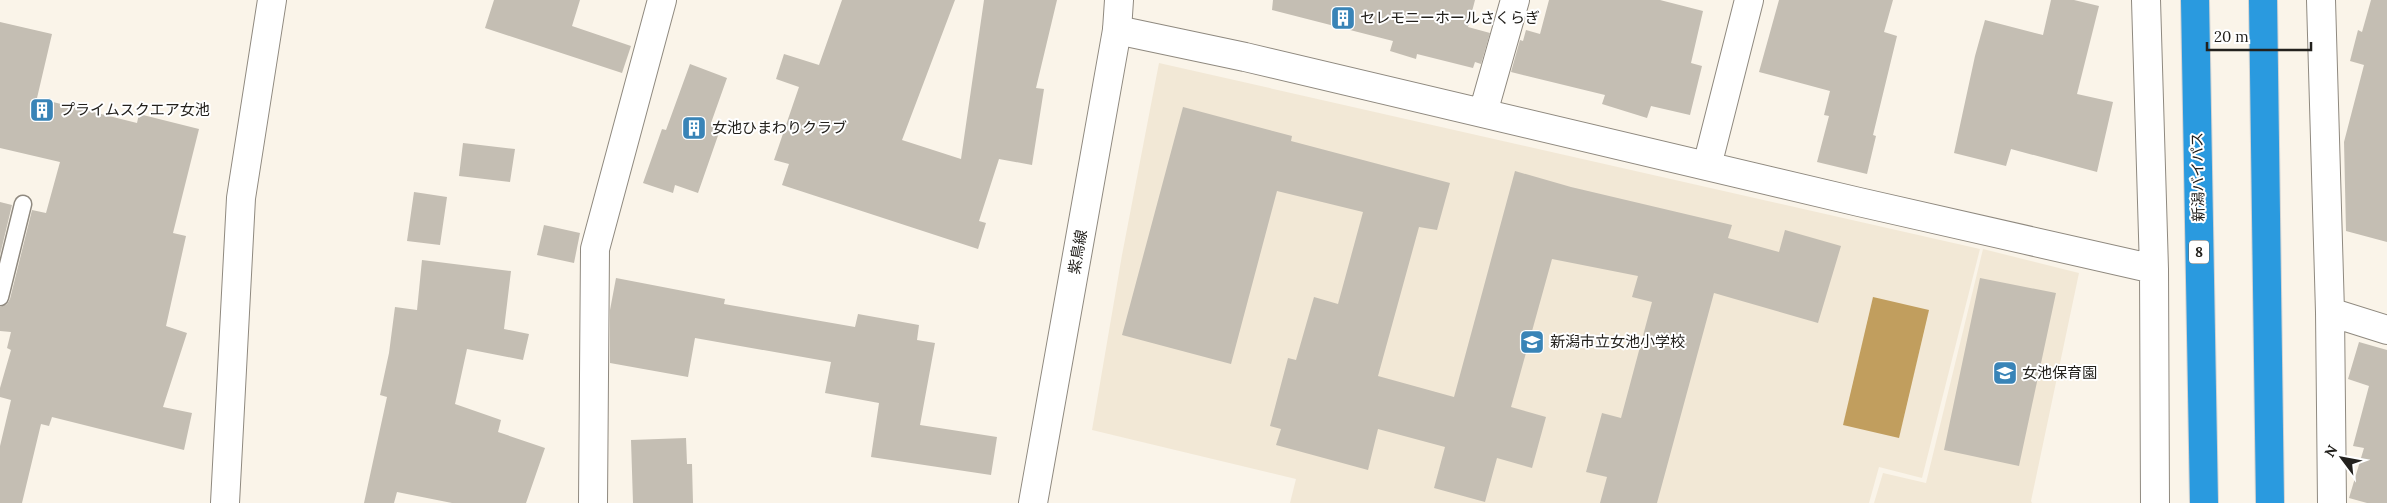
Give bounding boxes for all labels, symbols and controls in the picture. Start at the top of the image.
building icon: セレモニーホールさくらぎ [1330,5,1356,31]
place label: セレモニーホールさくらぎ [1360,8,1540,27]
scale bar [2207,20,2311,52]
text: 20 m [2214,27,2249,46]
building icon: プライムスクエア女池 [29,97,55,123]
place label: プライムスクエア女池 [60,100,210,119]
building icon: 女池ひまわりクラブ [681,115,707,141]
place label: 女池ひまわりクラブ [712,118,847,137]
street label: 新潟バイパス [2187,132,2208,222]
street label: 紫鳥線 [1064,228,1091,276]
road number: 8 [2189,240,2209,264]
school or university icon: 新潟市立女池小学校 [1519,329,1545,355]
place label: 新潟市立女池小学校 [1550,332,1685,351]
school or university icon: 女池保育園 [1992,360,2018,386]
place label: 女池保育園 [2022,363,2097,382]
north arrow [2317,433,2367,483]
text: N [2320,442,2342,460]

